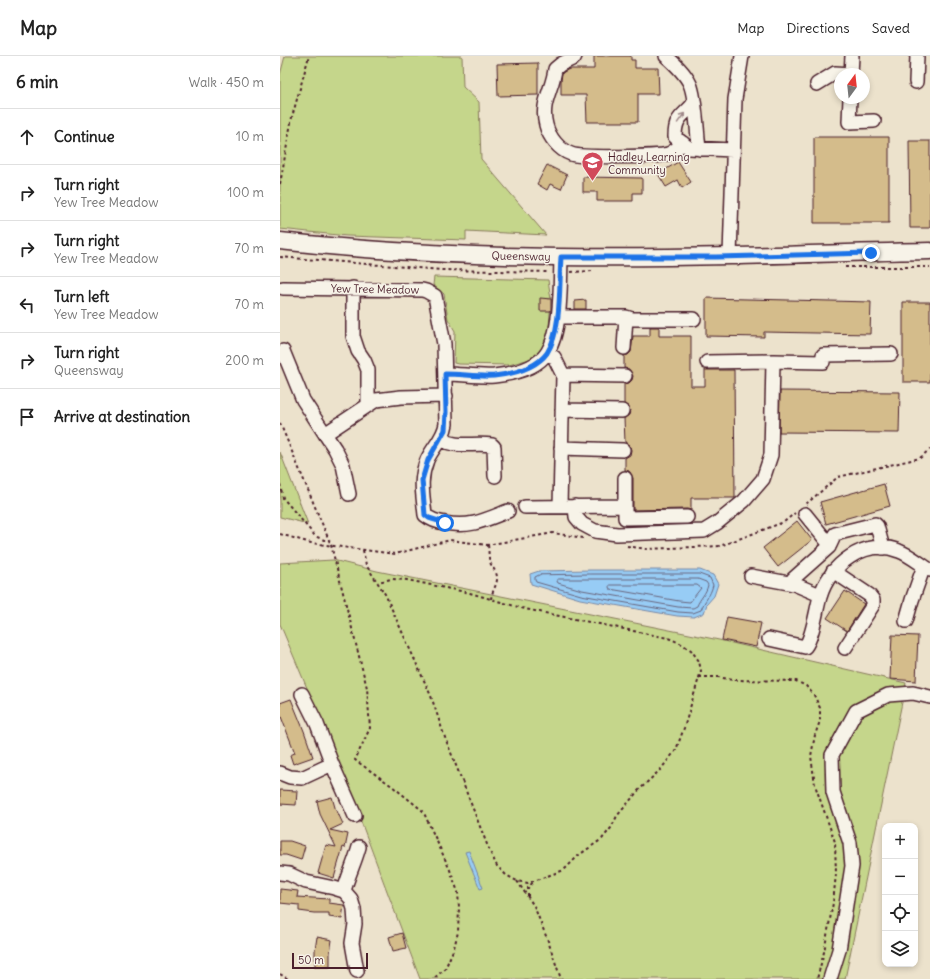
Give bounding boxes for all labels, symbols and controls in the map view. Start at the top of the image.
text: Map [20,16,57,40]
text: Map [737,19,764,37]
text: Directions [786,19,850,37]
text: Saved [872,19,910,37]
north arrow [834,68,870,104]
text: 6 min [16,71,58,93]
text: Walk · 450 m [189,74,264,91]
one-way arrow [677,113,685,124]
icon: ahead [16,126,38,148]
text: Continue [54,127,115,146]
text: 10 m [236,128,264,145]
school or university icon: Hadley Learning Community [580,150,606,183]
place label: Hadley Learning Community [608,150,690,177]
text: Turn right [54,175,119,194]
icon: right [16,182,38,204]
text: 100 m [227,184,264,201]
text: Yew Tree Meadow [54,194,158,211]
text: Turn right [54,231,119,250]
icon: right [16,238,38,260]
text: 70 m [235,240,264,257]
route end [862,244,880,262]
street label: Queensway [491,248,551,264]
text: Yew Tree Meadow [54,250,158,267]
street label: Yew Tree Meadow [331,281,420,297]
text: Turn left [54,287,109,306]
icon: left [16,294,38,316]
text: 70 m [235,296,264,313]
text: Yew Tree Meadow [54,306,158,323]
text: Turn right [54,343,119,362]
icon: right [16,350,38,372]
text: 200 m [225,352,264,369]
text: Queensway [54,362,124,379]
icon: arrive [16,406,38,428]
text: Arrive at destination [54,407,190,426]
route start [436,514,454,532]
map controls [882,823,918,967]
button: + [882,823,918,859]
button: − [882,859,918,895]
button: locate [882,895,918,931]
button: layers [882,931,918,967]
scale bar [292,951,368,970]
text: 50 m [298,953,324,967]

